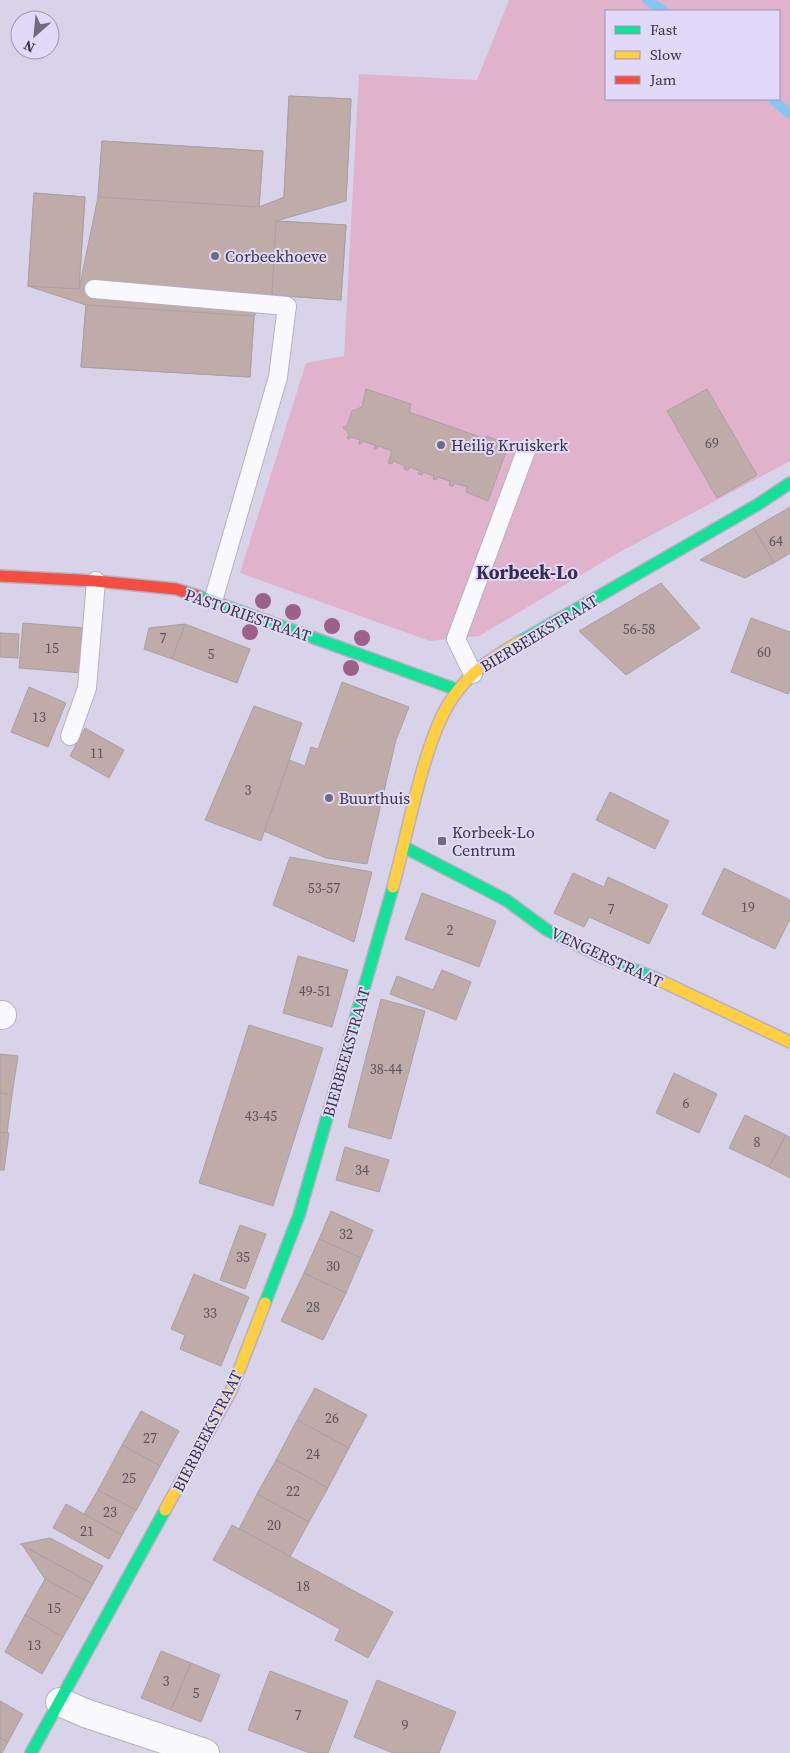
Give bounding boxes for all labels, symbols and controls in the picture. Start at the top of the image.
north arrow [10,10,60,60]
legend [605,10,780,100]
text: Fast [650,19,677,40]
text: N [20,35,38,58]
text: Slow [650,44,682,65]
text: Jam [649,69,677,90]
place label: Corbeekhoeve [225,245,327,267]
marker: Corbeekhoeve [209,250,221,262]
house number: 69 [705,433,719,453]
place label: Heilig Kruiskerk [451,434,568,456]
marker: Heilig Kruiskerk [435,439,447,451]
house number: 64 [769,531,783,551]
district label: Korbeek-Lo [476,559,578,585]
street label: PASTORIESTRAAT [182,583,314,647]
street label: BIERBEEKSTRAAT [476,589,602,677]
house number: 56-58 [623,619,655,639]
house number: 7 [160,628,167,648]
house number: 15 [45,638,59,658]
house number: 60 [757,642,771,662]
house number: 5 [208,644,215,664]
house number: 13 [32,707,46,727]
house number: 11 [90,743,104,763]
house number: 3 [245,780,252,800]
place label: Buurthuis [339,787,410,809]
marker: Buurthuis [323,792,335,804]
place label: Korbeek-Lo Centrum [452,821,535,861]
marker: Korbeek-Lo Centrum [436,835,448,847]
house number: 53-57 [308,878,340,898]
house number: 19 [741,897,755,917]
house number: 7 [608,899,615,919]
house number: 2 [447,920,454,940]
street label: VENGERSTRAAT [547,921,667,993]
house number: 49-51 [299,981,331,1001]
street label: BIERBEEKSTRAAT [317,984,375,1119]
house number: 38-44 [370,1059,402,1079]
house number: 6 [683,1093,690,1113]
house number: 43-45 [245,1106,277,1126]
house number: 8 [754,1132,761,1152]
house number: 34 [355,1160,369,1180]
house number: 32 [339,1224,353,1244]
house number: 35 [236,1247,250,1267]
house number: 30 [326,1256,340,1276]
house number: 28 [306,1297,320,1317]
house number: 33 [203,1303,217,1323]
street label: BIERBEEKSTRAAT [167,1366,247,1496]
house number: 26 [325,1408,339,1428]
house number: 27 [143,1428,157,1448]
house number: 24 [306,1444,320,1464]
house number: 25 [122,1468,136,1488]
house number: 22 [286,1481,300,1501]
house number: 23 [103,1502,117,1522]
house number: 20 [267,1515,281,1535]
house number: 21 [80,1521,94,1541]
house number: 18 [296,1576,310,1596]
house number: 15 [47,1598,61,1618]
house number: 13 [27,1635,41,1655]
house number: 3 [163,1671,170,1691]
house number: 5 [193,1683,200,1703]
house number: 7 [295,1705,302,1725]
house number: 9 [402,1715,409,1735]

